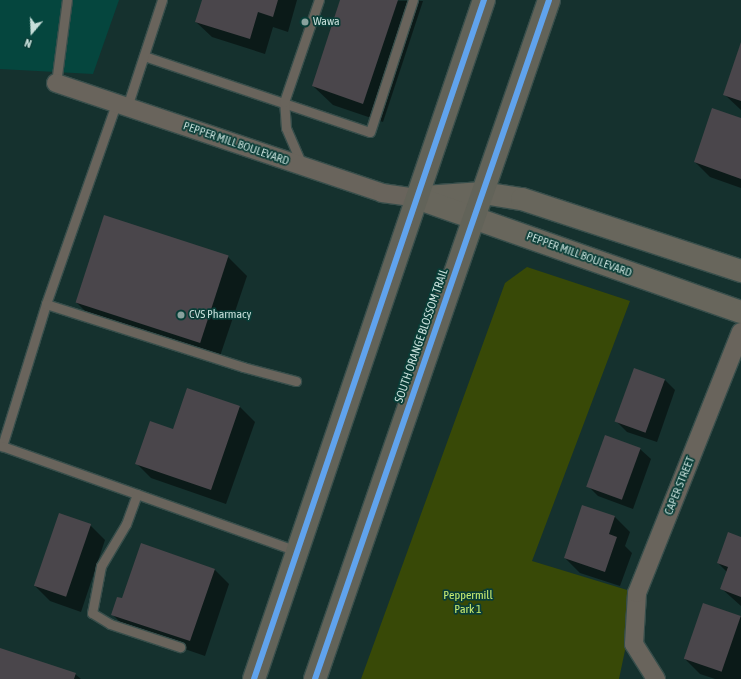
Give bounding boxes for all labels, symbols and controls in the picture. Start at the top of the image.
north arrow [12,12,52,52]
place label: Wawa [313,15,340,29]
marker: Wawa [300,17,310,27]
text: N [23,37,33,50]
street label: PEPPER MILL BOULEVARD [181,119,291,169]
street label: PEPPER MILL BOULEVARD [524,229,634,281]
street label: SOUTH ORANGE BLOSSOM TRAIL [392,267,452,405]
place label: CVS Pharmacy [189,308,251,322]
marker: CVS Pharmacy [176,310,186,320]
street label: CAPER STREET [662,455,698,517]
park label: Peppermill Park 1 [443,589,493,617]

